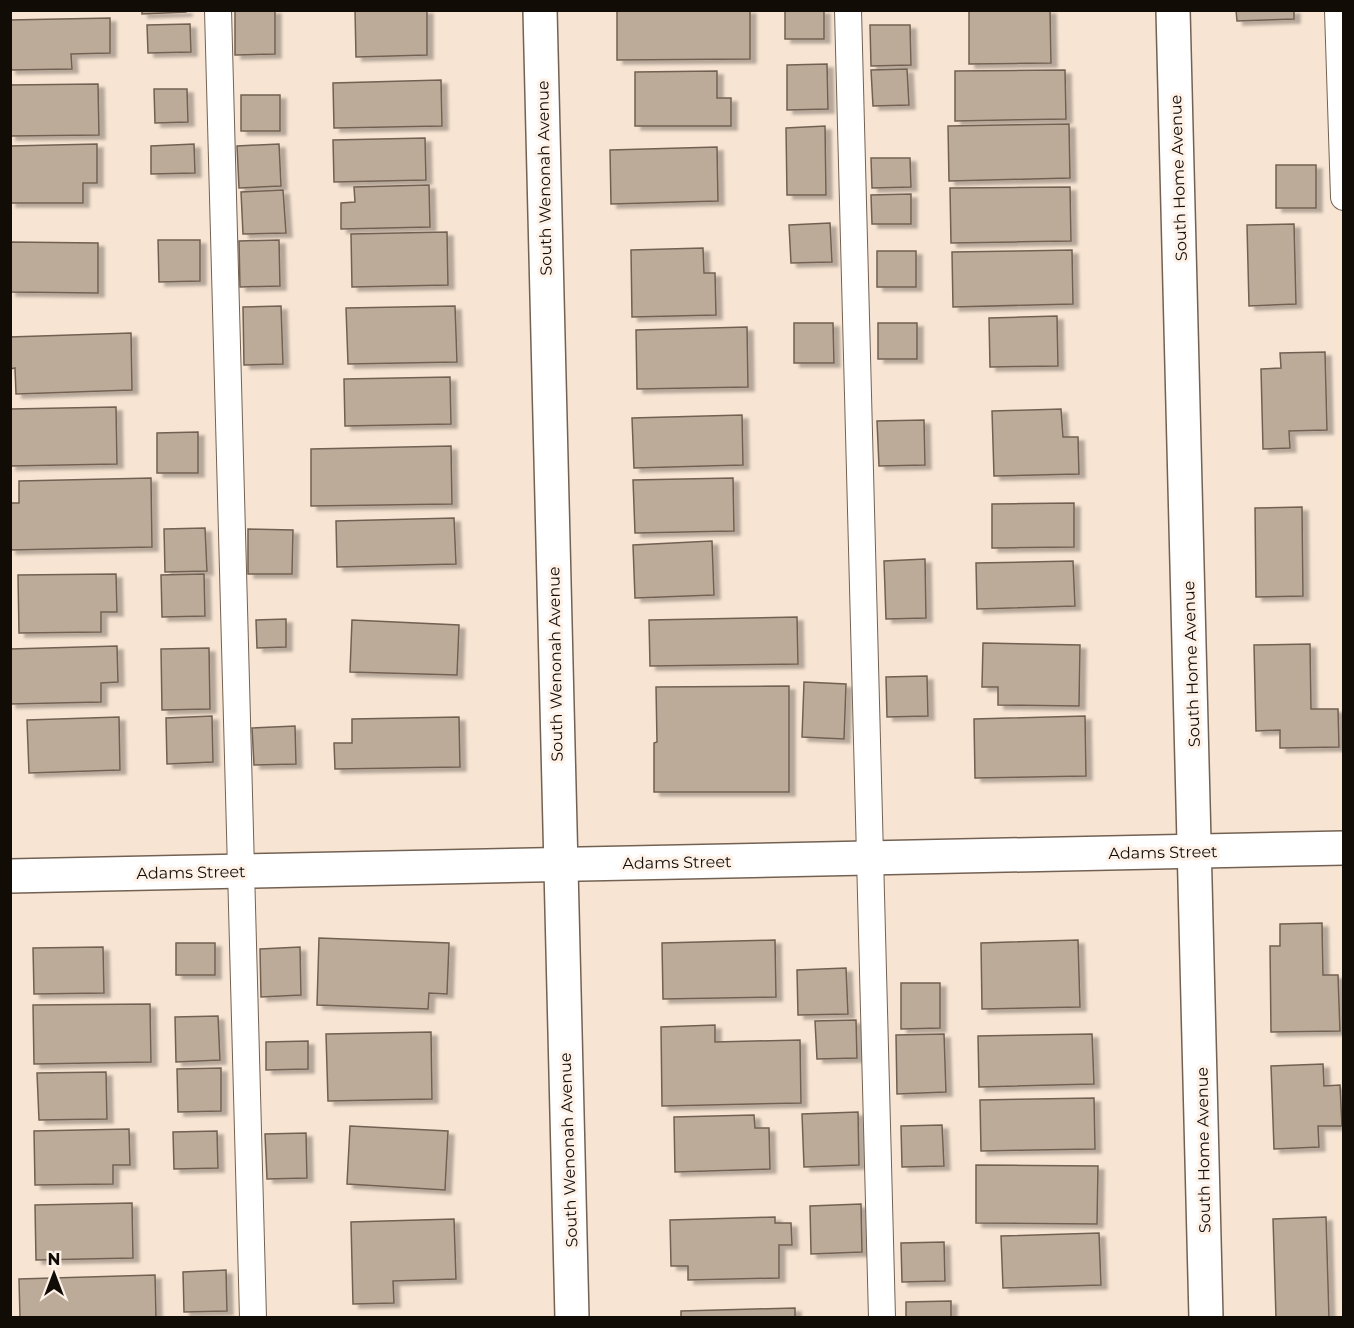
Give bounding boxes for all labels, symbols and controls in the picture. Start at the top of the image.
street label: South Wenonah Avenue [533,80,556,276]
street label: South Home Avenue [1166,95,1191,261]
street label: South Wenonah Avenue [544,566,567,762]
street label: South Home Avenue [1179,581,1204,747]
street label: Adams Street [1108,842,1218,863]
street label: Adams Street [622,852,732,873]
street label: Adams Street [136,862,246,883]
street label: South Wenonah Avenue [556,1052,581,1248]
street label: South Home Avenue [1193,1067,1214,1233]
north arrow [24,1244,84,1304]
text: N [48,1250,60,1269]

